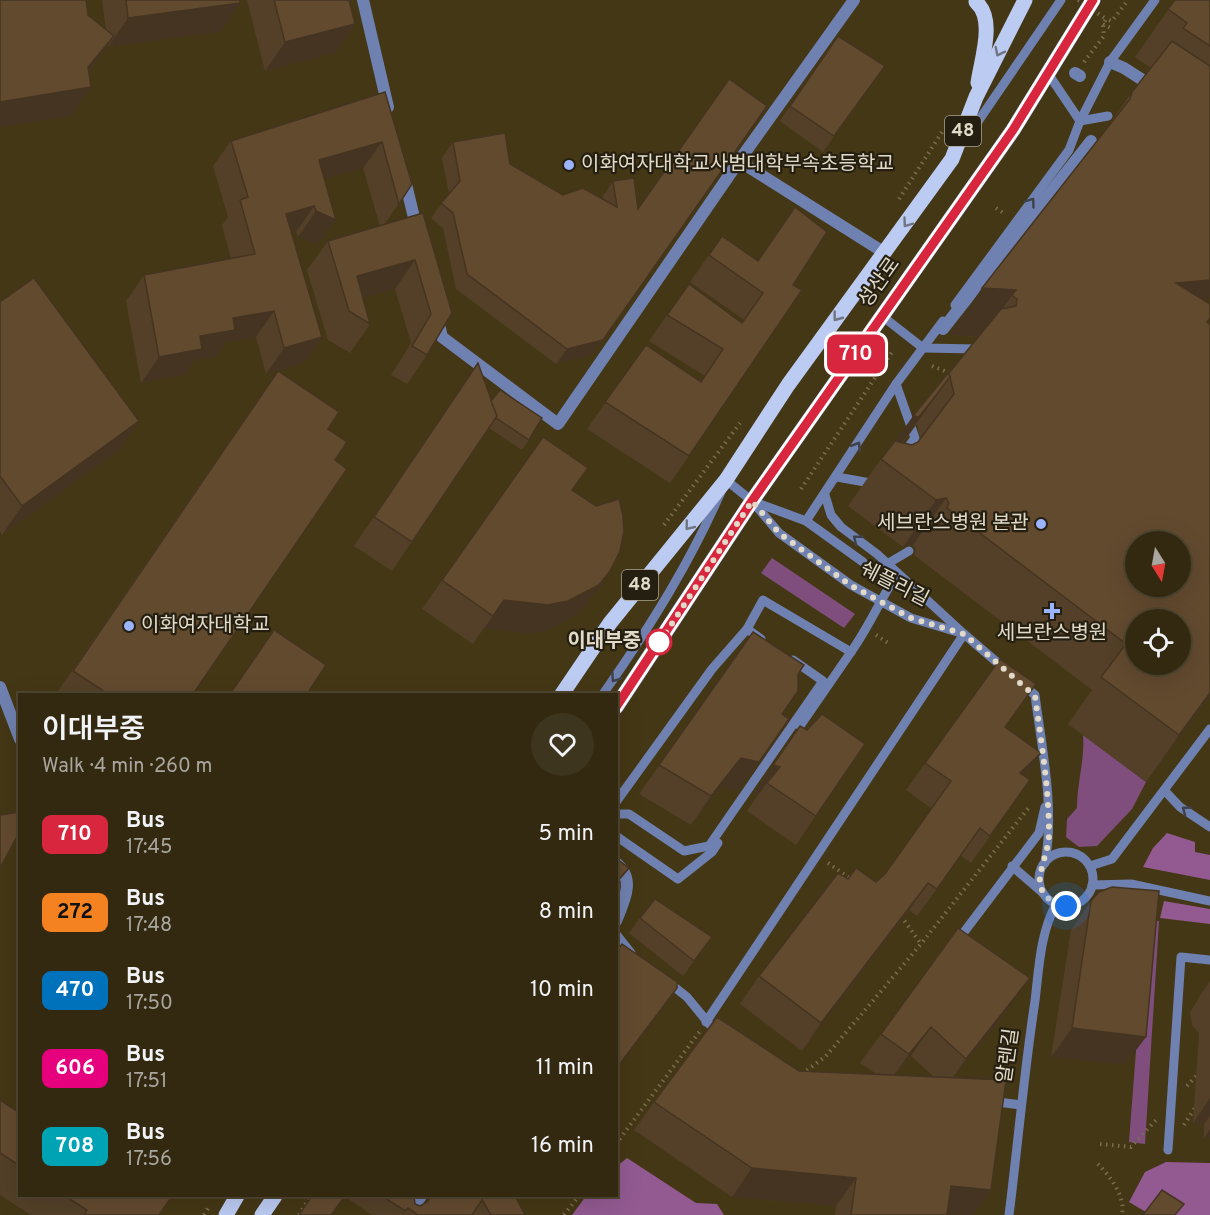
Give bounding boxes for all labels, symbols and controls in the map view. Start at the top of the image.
one-way arrow [995,46,1006,56]
road number: 48 [945,116,981,146]
place label: 이화여자대학교사범대학부속초등학교 [581,152,894,178]
marker: 이화여자대학교사범대학부속초등학교 [562,158,576,172]
one-way arrow [1024,197,1035,208]
one-way arrow [903,216,914,227]
street label: 성산로 [854,253,906,313]
one-way arrow [833,310,844,321]
line badge: 710 [822,334,890,374]
text: 710 [839,341,873,368]
one-way arrow [850,442,861,453]
place label: 세브란스병원 본관 [877,511,1029,537]
marker: 세브란스병원 본관 [1034,517,1048,531]
one-way arrow [685,519,696,530]
north arrow [1125,531,1191,597]
map controls [1125,531,1191,675]
one-way arrow [853,536,864,547]
street label: 쉐플리길 [855,557,933,613]
road number: 48 [622,570,658,600]
marker: 세브란스병원 [1043,602,1061,620]
button: locate [1125,609,1191,675]
place label: 이화여자대학교 [141,613,270,639]
marker: 이화여자대학교 [122,619,136,633]
place label: 세브란스병원 [997,621,1107,647]
place label: 이대부중 [567,629,641,655]
marker: 이대부중 [646,629,672,655]
one-way arrow [611,671,622,682]
text: 이대부중 [42,713,145,749]
button: heart [531,713,594,776]
text: Walk · 4 min · 260 m [42,754,213,780]
one-way arrow [1182,807,1193,818]
text: Bus [126,808,165,835]
text: 710 [58,821,92,848]
text: 5 min [539,821,594,848]
text: 17:45 [126,835,172,861]
text: Bus [126,886,165,913]
your location [1051,891,1081,921]
text: 272 [57,899,93,926]
text: 8 min [539,899,594,926]
text: 17:48 [126,913,172,939]
text: Bus [126,964,165,991]
text: 470 [56,977,94,1004]
text: 10 min [530,977,594,1004]
text: 17:50 [126,991,173,1017]
street label: 알렌길 [992,1027,1026,1085]
text: Bus [126,1042,165,1069]
text: 606 [55,1055,95,1082]
text: 11 min [536,1055,594,1082]
text: 17:51 [126,1069,167,1095]
text: Bus [126,1120,165,1147]
text: 708 [56,1133,94,1160]
text: 16 min [531,1133,594,1160]
text: 17:56 [126,1147,172,1173]

